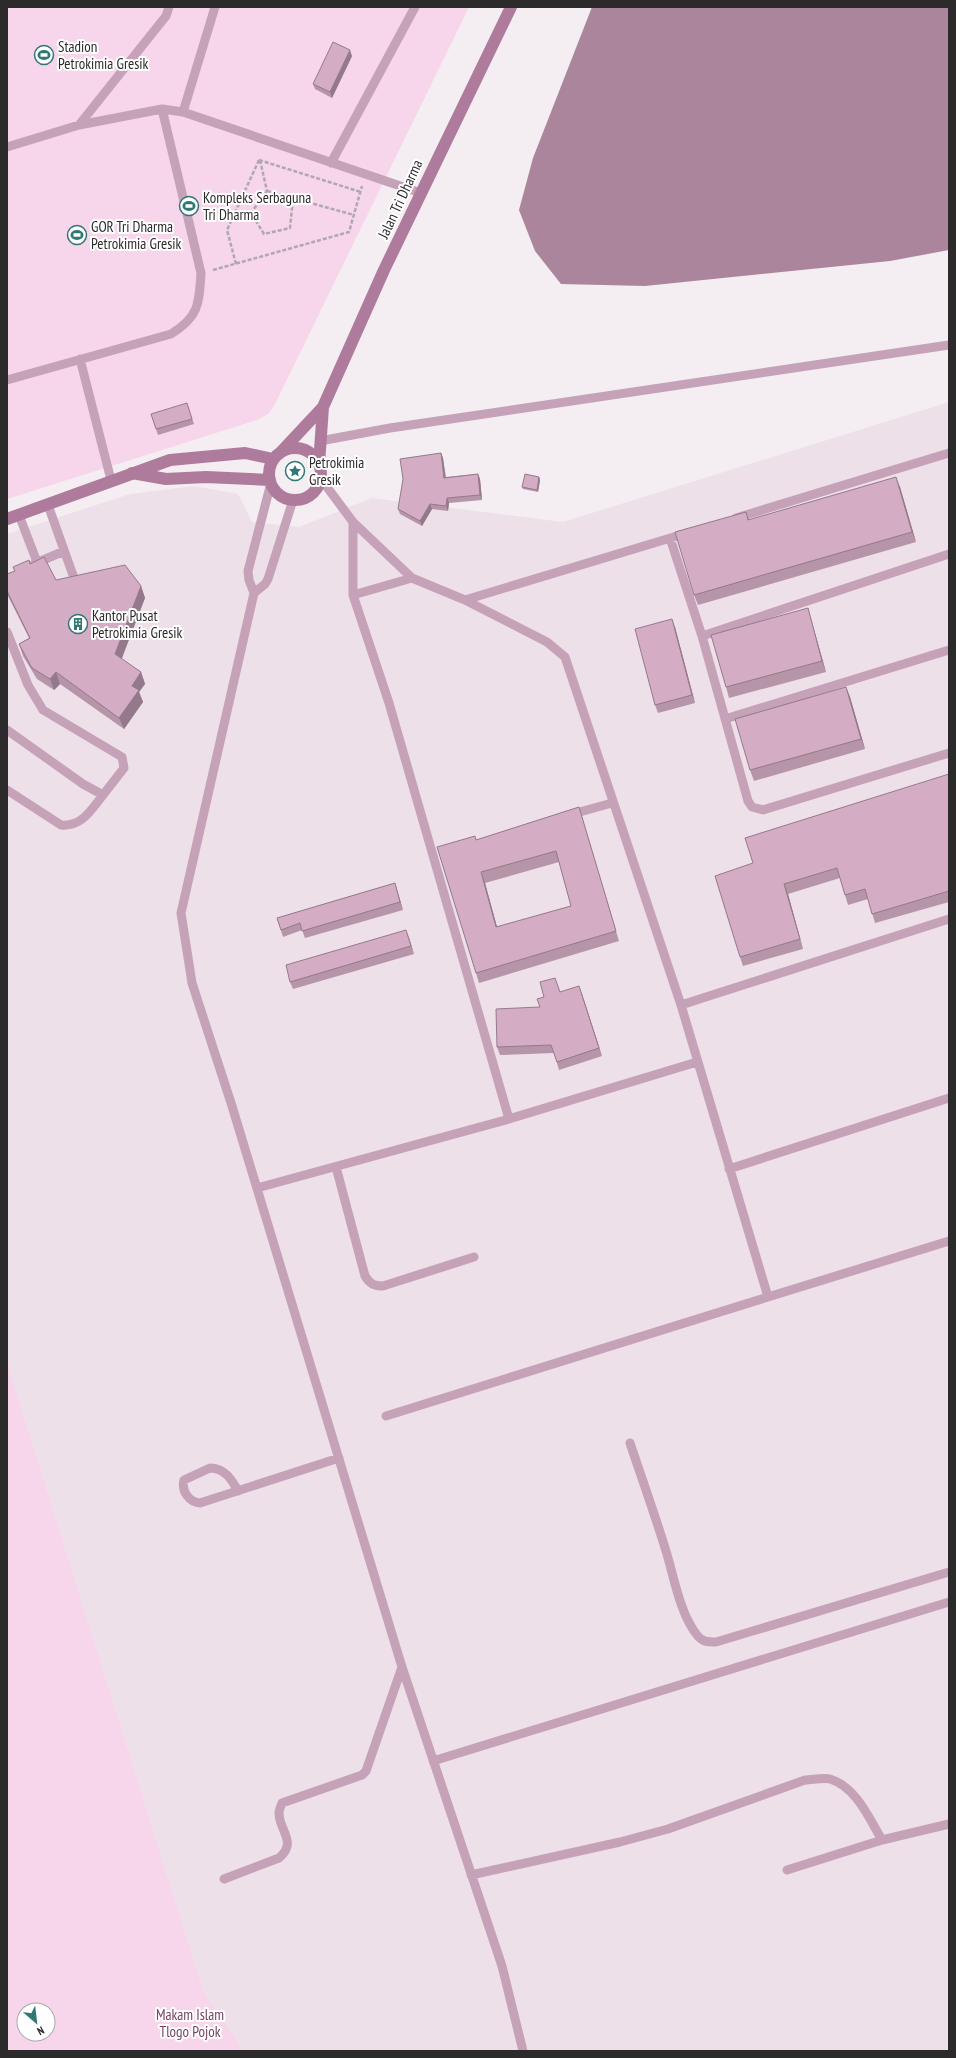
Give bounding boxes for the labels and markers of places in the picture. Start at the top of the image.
place label: Stadion Petrokimia Gresik [58,37,149,73]
sports icon: Stadion Petrokimia Gresik [33,44,55,66]
place label: Kompleks Serbaguna Tri Dharma [203,188,311,224]
sports icon: Kompleks Serbaguna Tri Dharma [178,195,200,217]
place label: GOR Tri Dharma Petrokimia Gresik [91,217,182,253]
sports icon: GOR Tri Dharma Petrokimia Gresik [66,224,88,246]
place label: Petrokimia Gresik [309,453,364,489]
place icon: Petrokimia Gresik [284,460,306,482]
place label: Kantor Pusat Petrokimia Gresik [92,606,183,642]
building icon: Kantor Pusat Petrokimia Gresik [67,613,89,635]

